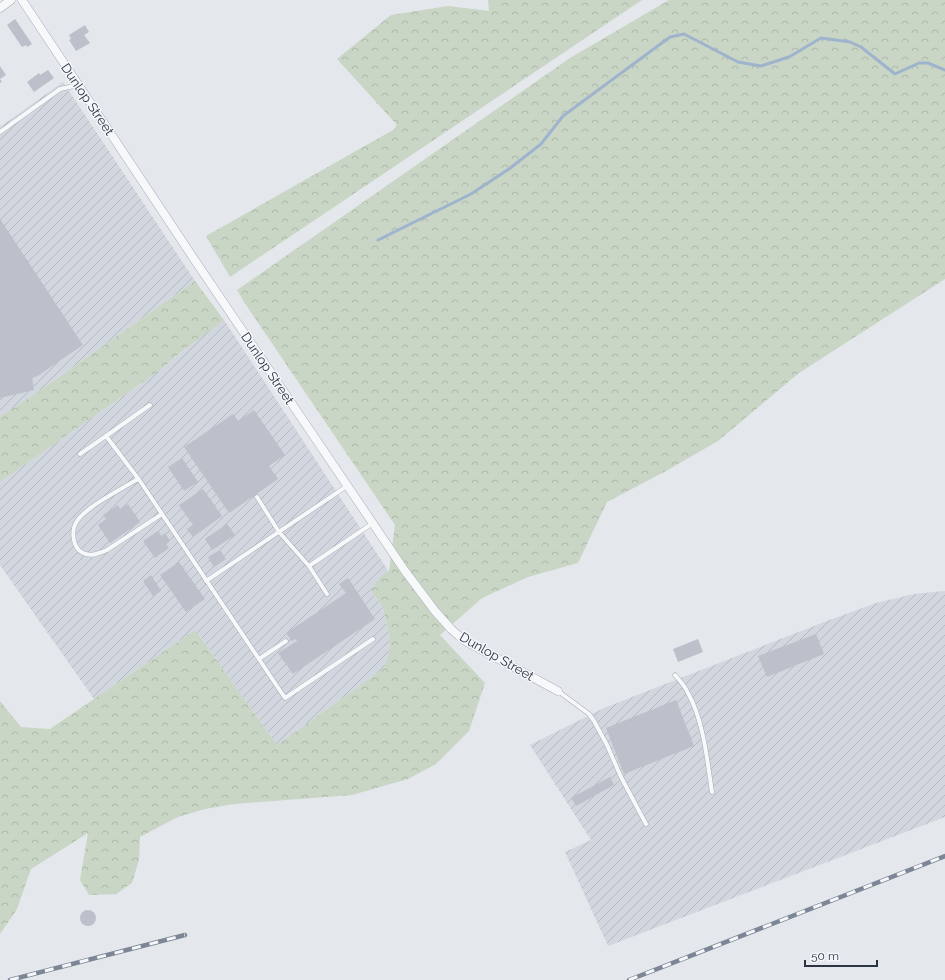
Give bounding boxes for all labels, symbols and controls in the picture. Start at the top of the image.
street label: Dunlop Street [58,61,117,139]
street label: Dunlop Street [238,330,297,408]
street label: Dunlop Street [457,629,537,684]
scale bar [805,942,877,968]
text: 50 m [811,949,839,963]

